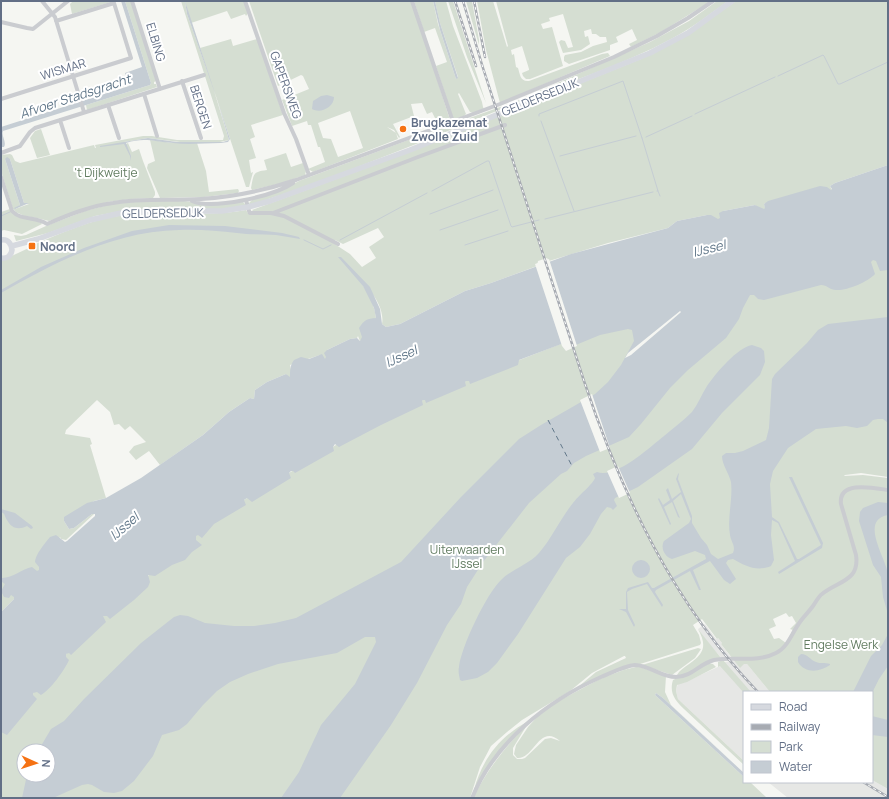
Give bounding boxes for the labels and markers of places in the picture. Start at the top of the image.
place label: Brugkazemat Zwolle Zuid [411,114,488,145]
marker: Brugkazemat Zwolle Zuid [398,124,408,134]
place label: Noord [40,238,76,255]
marker: Noord [27,241,37,251]

